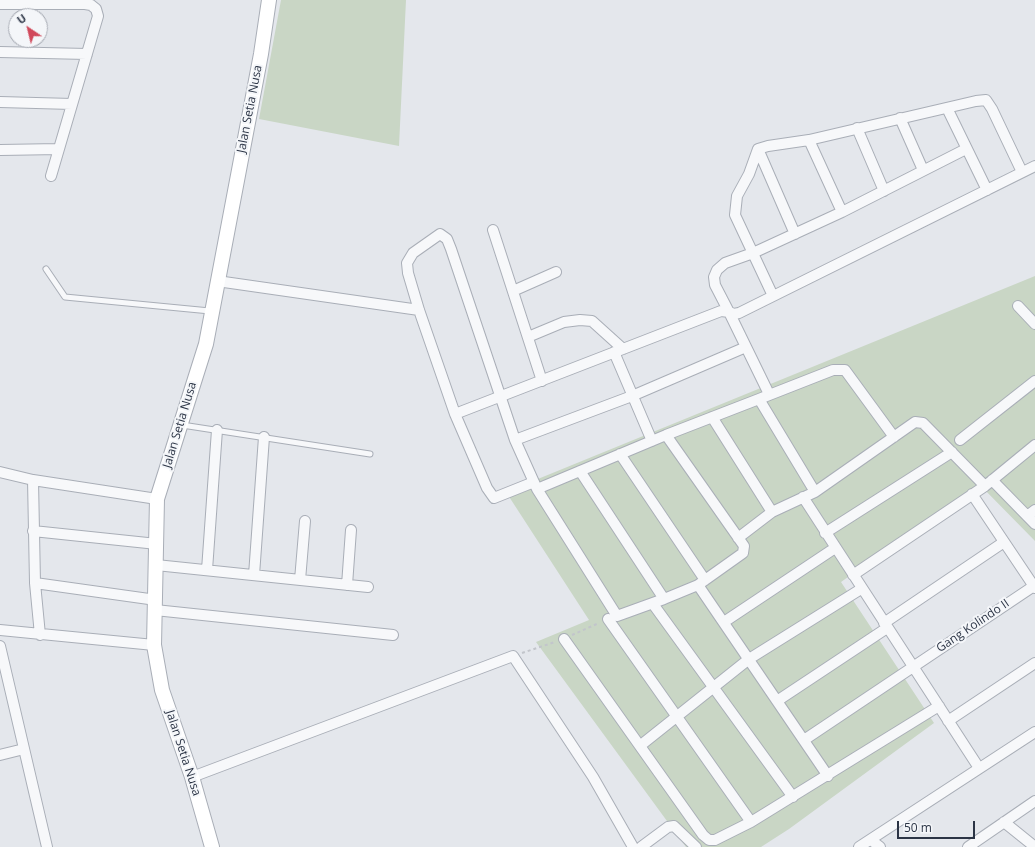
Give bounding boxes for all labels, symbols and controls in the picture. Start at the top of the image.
north arrow [8,8,48,48]
text: U [14,10,29,27]
street label: Jalan Setia Nusa [234,64,266,154]
street label: Jalan Setia Nusa [160,380,200,470]
street label: Gang Kolindo II [934,596,1012,656]
street label: Jalan Setia Nusa [162,708,204,798]
scale bar [899,813,977,839]
text: 50 m [904,819,932,836]

